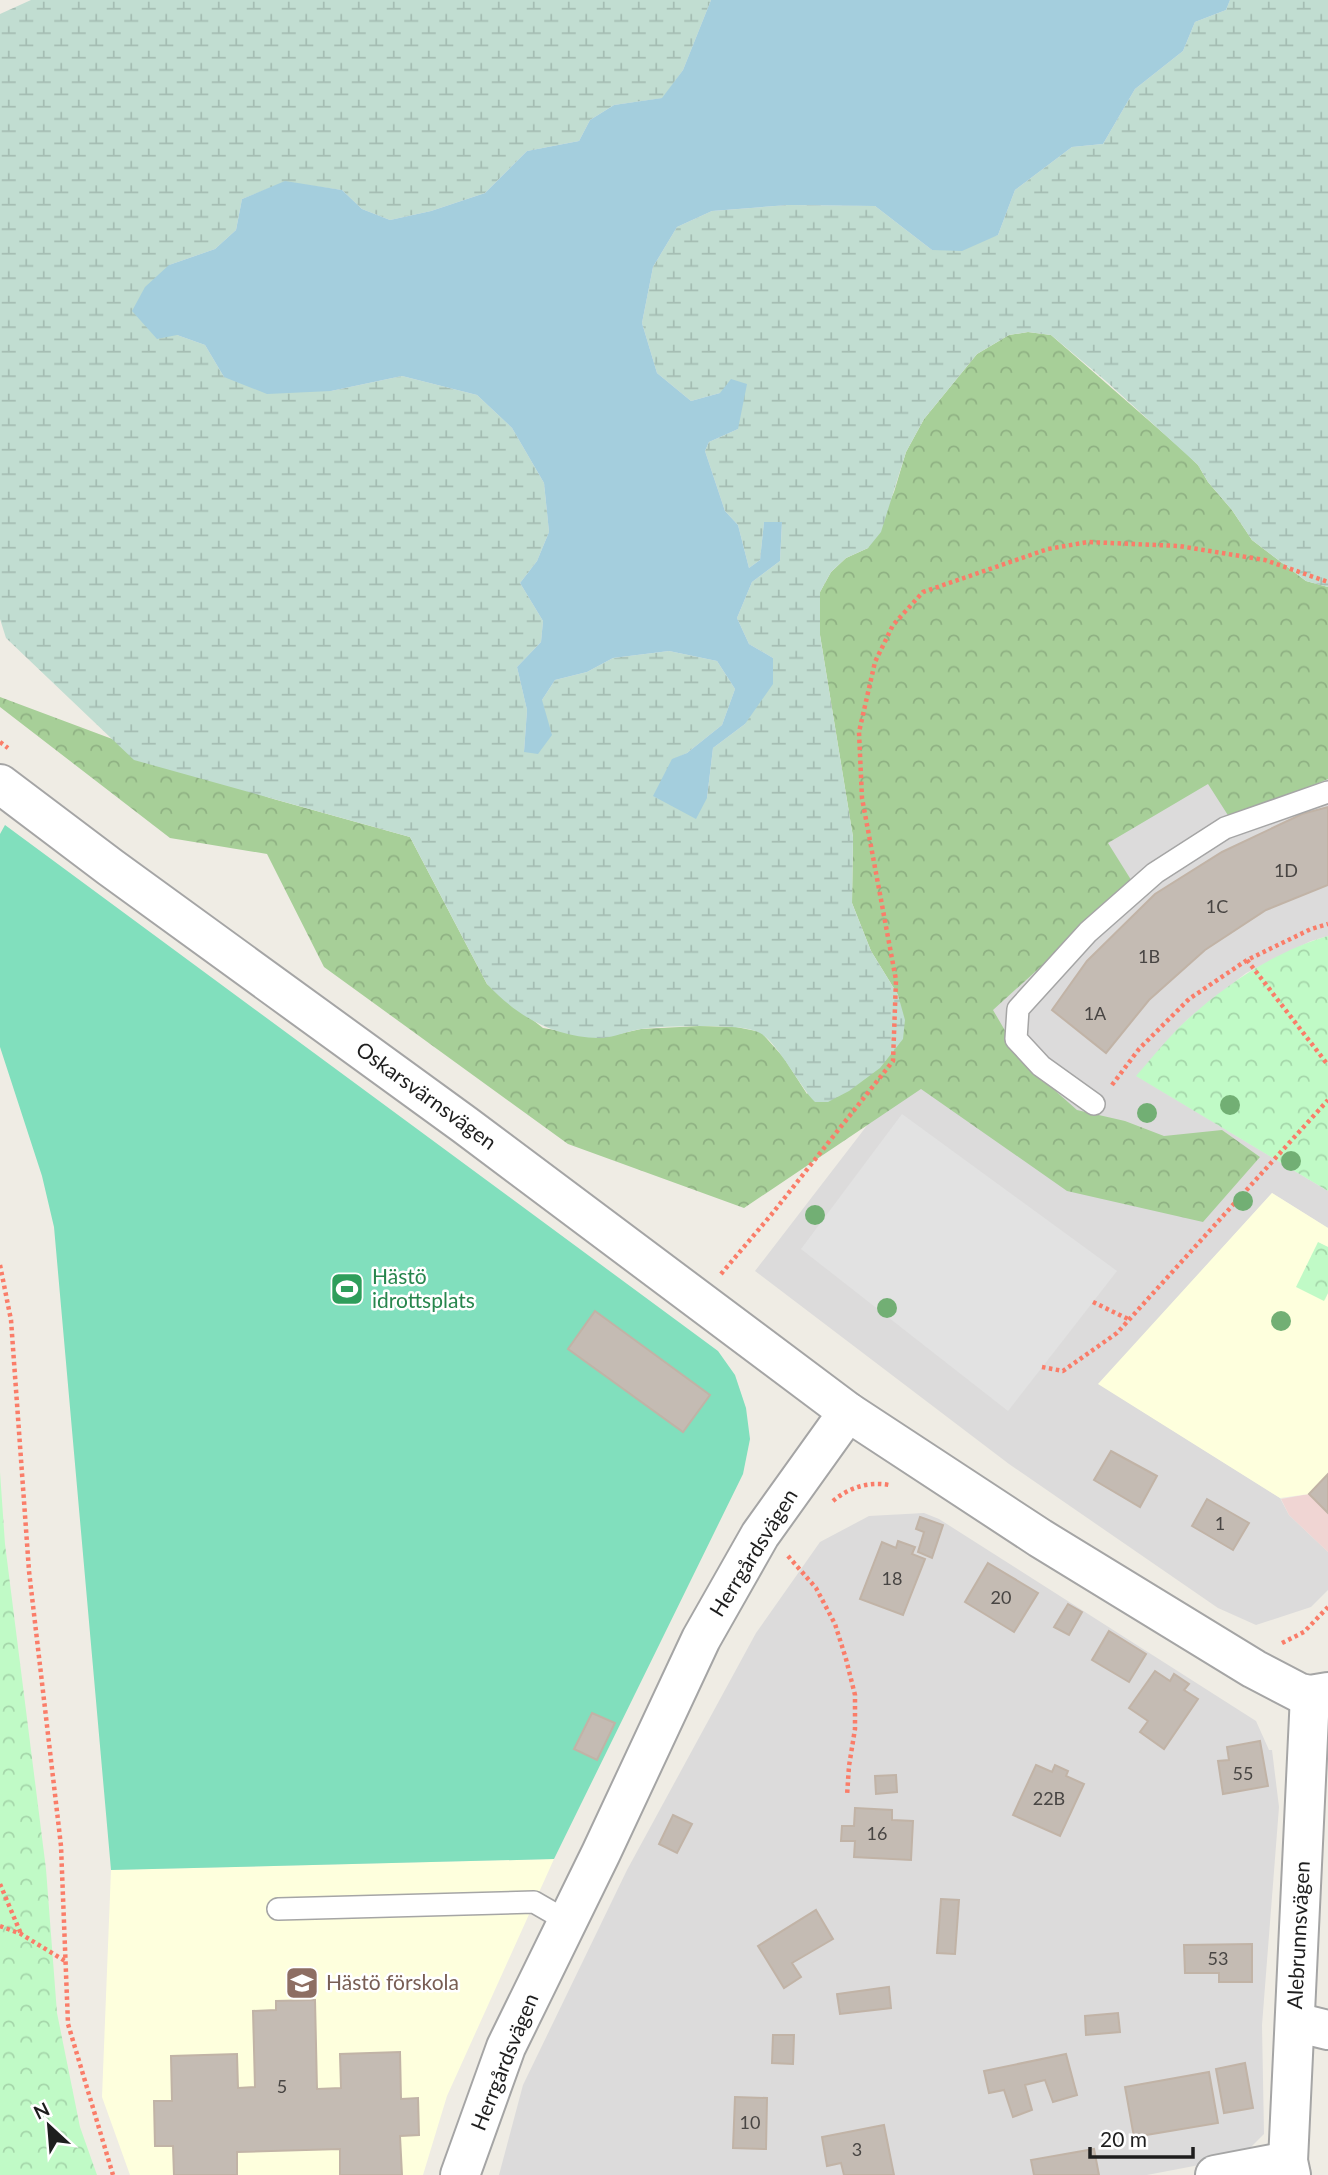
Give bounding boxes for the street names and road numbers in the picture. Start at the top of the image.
street label: Oskarsvärnsvägen [352,1036,502,1154]
street label: Herrgårdsvägen [704,1484,802,1621]
street label: Alebrunnsvägen [1281,1860,1314,2010]
street label: Herrgårdsvägen [465,1989,542,2134]

